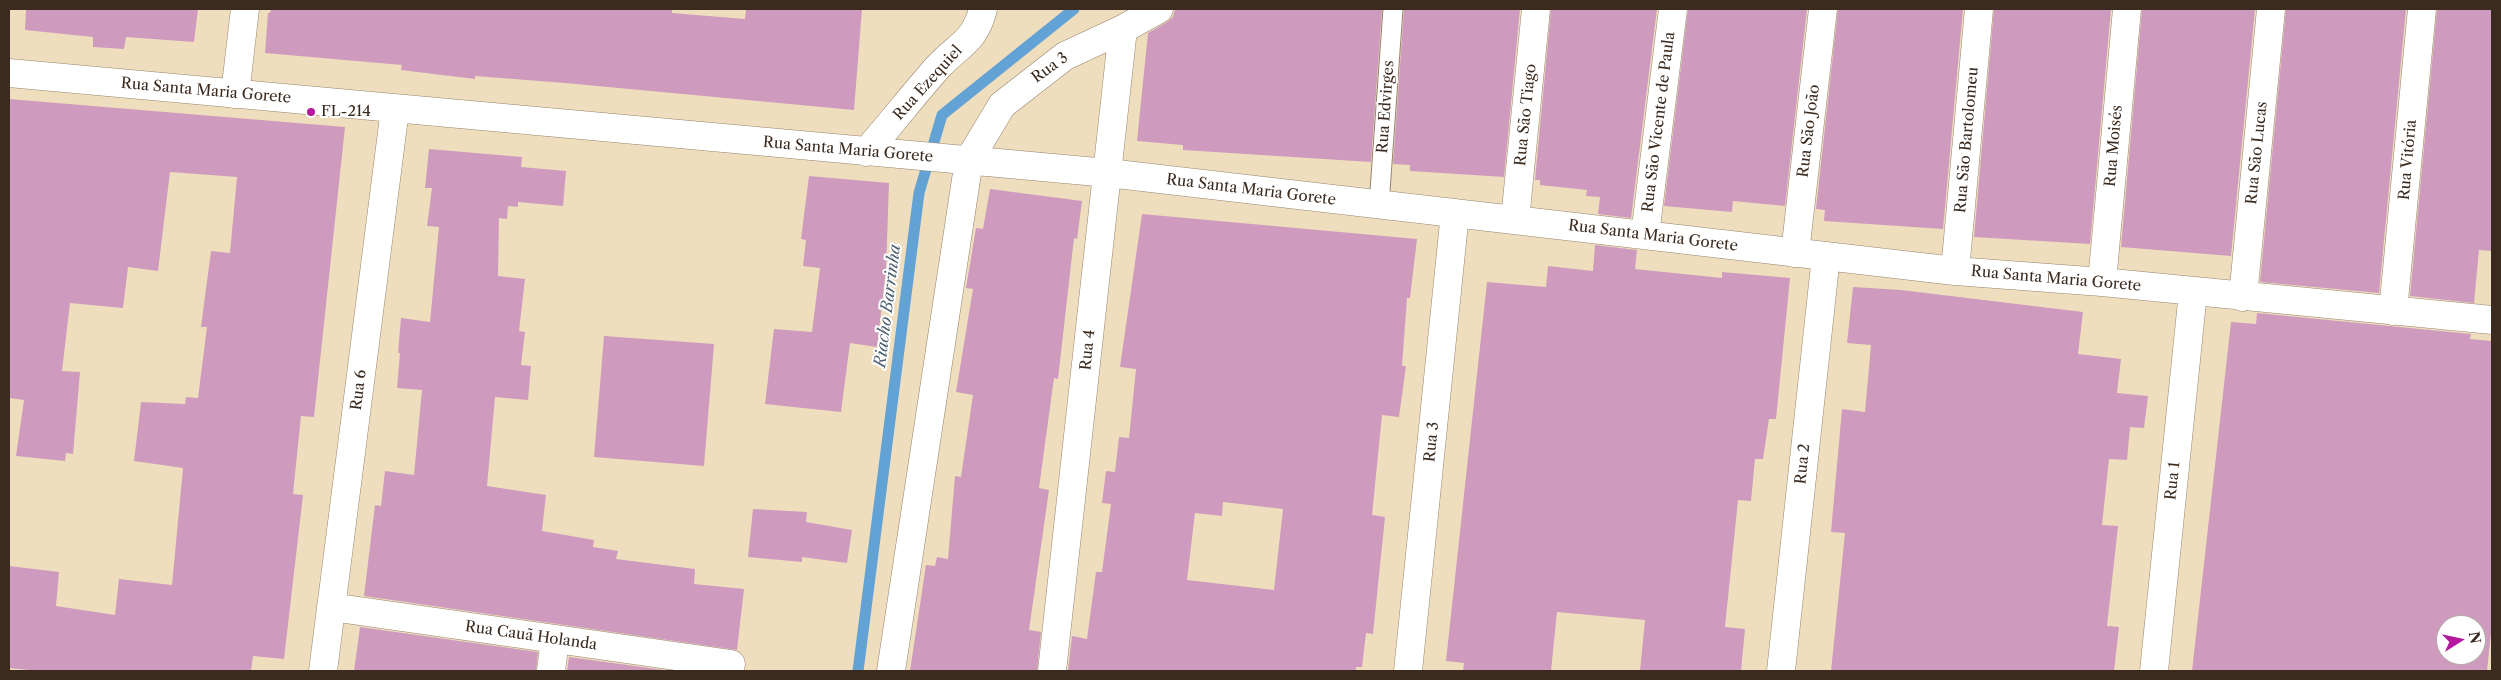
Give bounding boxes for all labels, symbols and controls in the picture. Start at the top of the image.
street label: Rua São Vicente de Paula [1639,31,1679,213]
street label: Rua Ezequiel [890,42,966,124]
street label: Rua 3 [1028,49,1072,87]
street label: Rua Edvirges [1374,60,1398,154]
street label: Rua São Tiago [1512,63,1540,167]
street label: Rua São Bartolomeu [1952,66,1982,214]
street label: Rua Santa Maria Gorete [120,75,292,107]
street label: Rua São João [1794,83,1824,179]
street label: Rua São Lucas [2243,101,2271,205]
place label: FL-214 [321,103,371,121]
street label: Rua Moisés [2101,104,2127,188]
marker: FL-214 [305,106,317,118]
street label: Rua Vitória [2396,119,2420,201]
street label: Rua Santa Maria Gorete [762,134,934,166]
street label: Rua Santa Maria Gorete [1165,171,1337,209]
street label: Rua Santa Maria Gorete [1567,217,1739,255]
water label: Riacho Barrinha [871,243,905,369]
street label: Rua Santa Maria Gorete [1970,263,2142,295]
street label: Rua 4 [1077,329,1099,371]
street label: Rua 6 [348,369,370,411]
street label: Rua 3 [1421,421,1443,463]
street label: Rua 2 [1792,443,1814,485]
street label: Rua 1 [2162,461,2184,501]
north arrow [2436,615,2486,665]
street label: Rua Cauã Holanda [464,618,598,654]
text: N [2465,630,2485,645]

